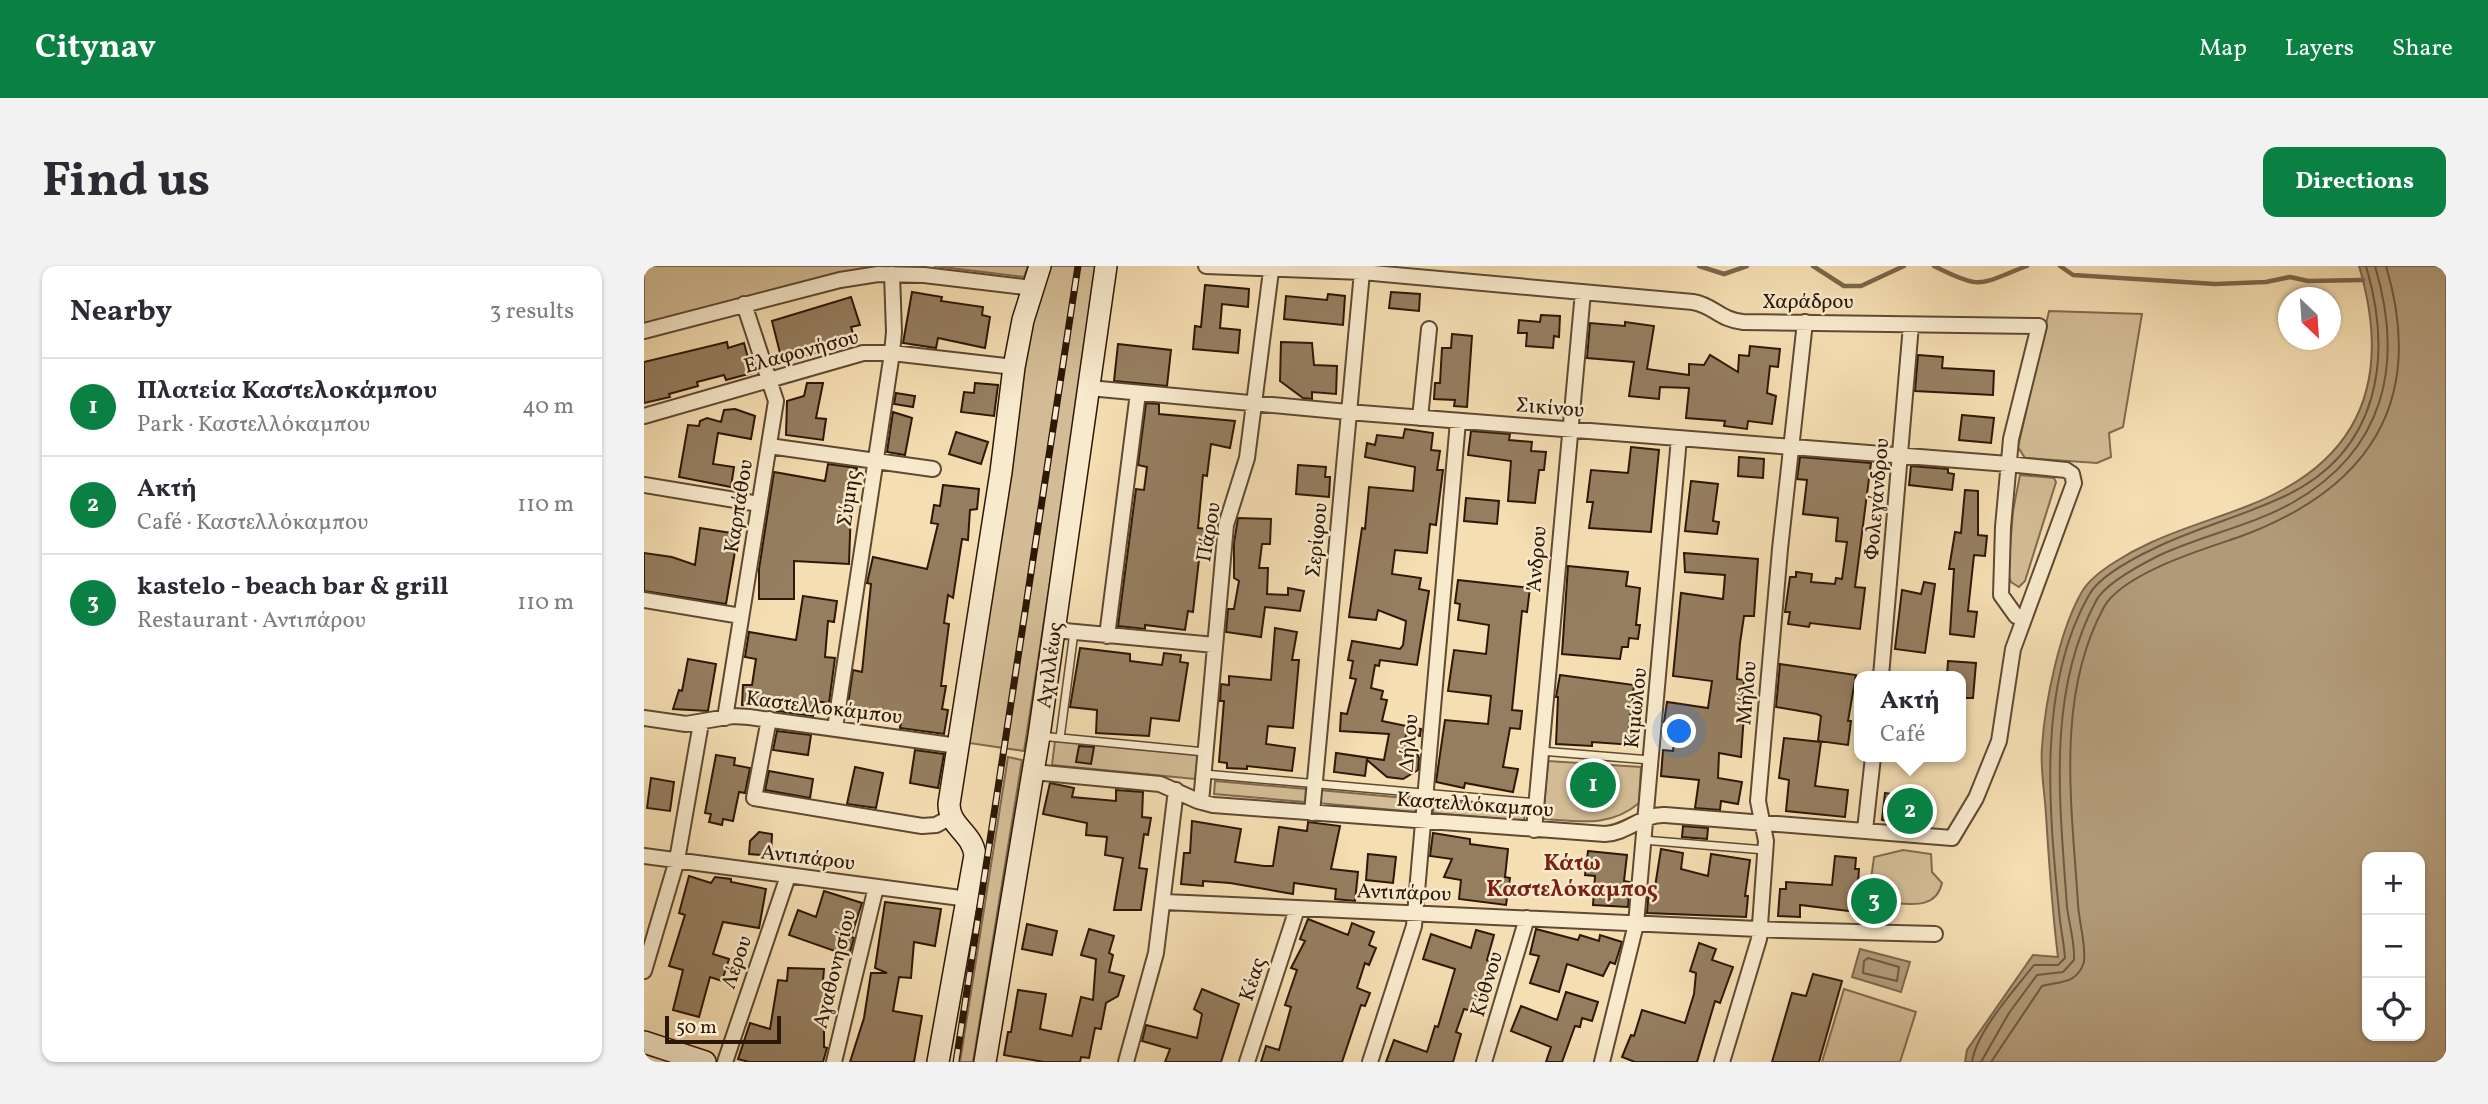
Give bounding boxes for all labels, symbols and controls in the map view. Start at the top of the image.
text: Citynav [35,26,156,72]
text: Map [2199,32,2247,66]
text: Layers [2285,32,2354,66]
text: Share [2392,32,2453,66]
button: Directions [2263,147,2446,217]
text: Find us [42,148,210,217]
north arrow [2278,287,2341,350]
street label: Χαράδρου [1762,288,1854,317]
text: Nearby [70,291,172,333]
text: 3 results [489,296,574,328]
street label: Ελαφονήσου [741,323,862,382]
text: Πλατεία Καστελοκάμπου [137,373,437,409]
text: 1 [88,391,98,423]
text: 40 m [522,391,574,423]
street label: Σικίνου [1515,391,1585,426]
text: Park · Καστελλόκαμπου [137,409,370,441]
street label: Φολεγάνδρου [1858,437,1897,561]
street label: Καρπάθου [718,457,761,555]
street label: Σύμης [831,468,868,529]
text: Ακτή [137,471,197,507]
text: 2 [87,489,99,521]
text: 110 m [517,489,574,521]
street label: Πάρου [1190,500,1229,564]
street label: Σερίφου [1299,501,1336,579]
text: Café · Καστελλόκαμπου [137,507,368,539]
street label: Άνδρου [1520,525,1555,593]
text: kastelo - beach bar & grill [137,569,449,605]
text: 3 [87,587,99,619]
text: 110 m [517,587,574,619]
text: Restaurant · Αντιπάρου [137,605,366,637]
street label: Αχιλλέως [1030,620,1071,710]
street label: Μήλου [1730,660,1765,726]
street label: Κιμώλου [1618,666,1655,750]
popup [1854,671,1966,762]
text: Ακτή [1880,683,1940,719]
street label: Καστελλοκάμπου [744,685,904,732]
street label: Δήλου [1393,713,1426,773]
your location [1662,714,1696,748]
text: Café [1880,719,1925,751]
pin: 1 [1570,759,1616,811]
pin: 2 [1887,785,1933,837]
street label: Καστελλόκαμπου [1395,786,1554,825]
street label: Αντιπάρου [759,838,857,879]
district label: Κάτω Καστελόκαμπος [1486,848,1658,906]
map controls [2362,852,2425,1041]
button: + [2362,852,2425,915]
pin: 3 [1851,875,1897,927]
street label: Αντιπάρου [1356,877,1452,910]
street label: Αγαθονησίου [807,907,864,1032]
button: − [2362,915,2425,978]
street label: Λέρου [715,932,760,993]
street label: Κύθνου [1464,948,1511,1021]
street label: Κέας [1233,954,1274,1005]
button: locate [2362,978,2425,1041]
scale bar [665,1013,780,1045]
text: 50 m [676,1015,717,1041]

